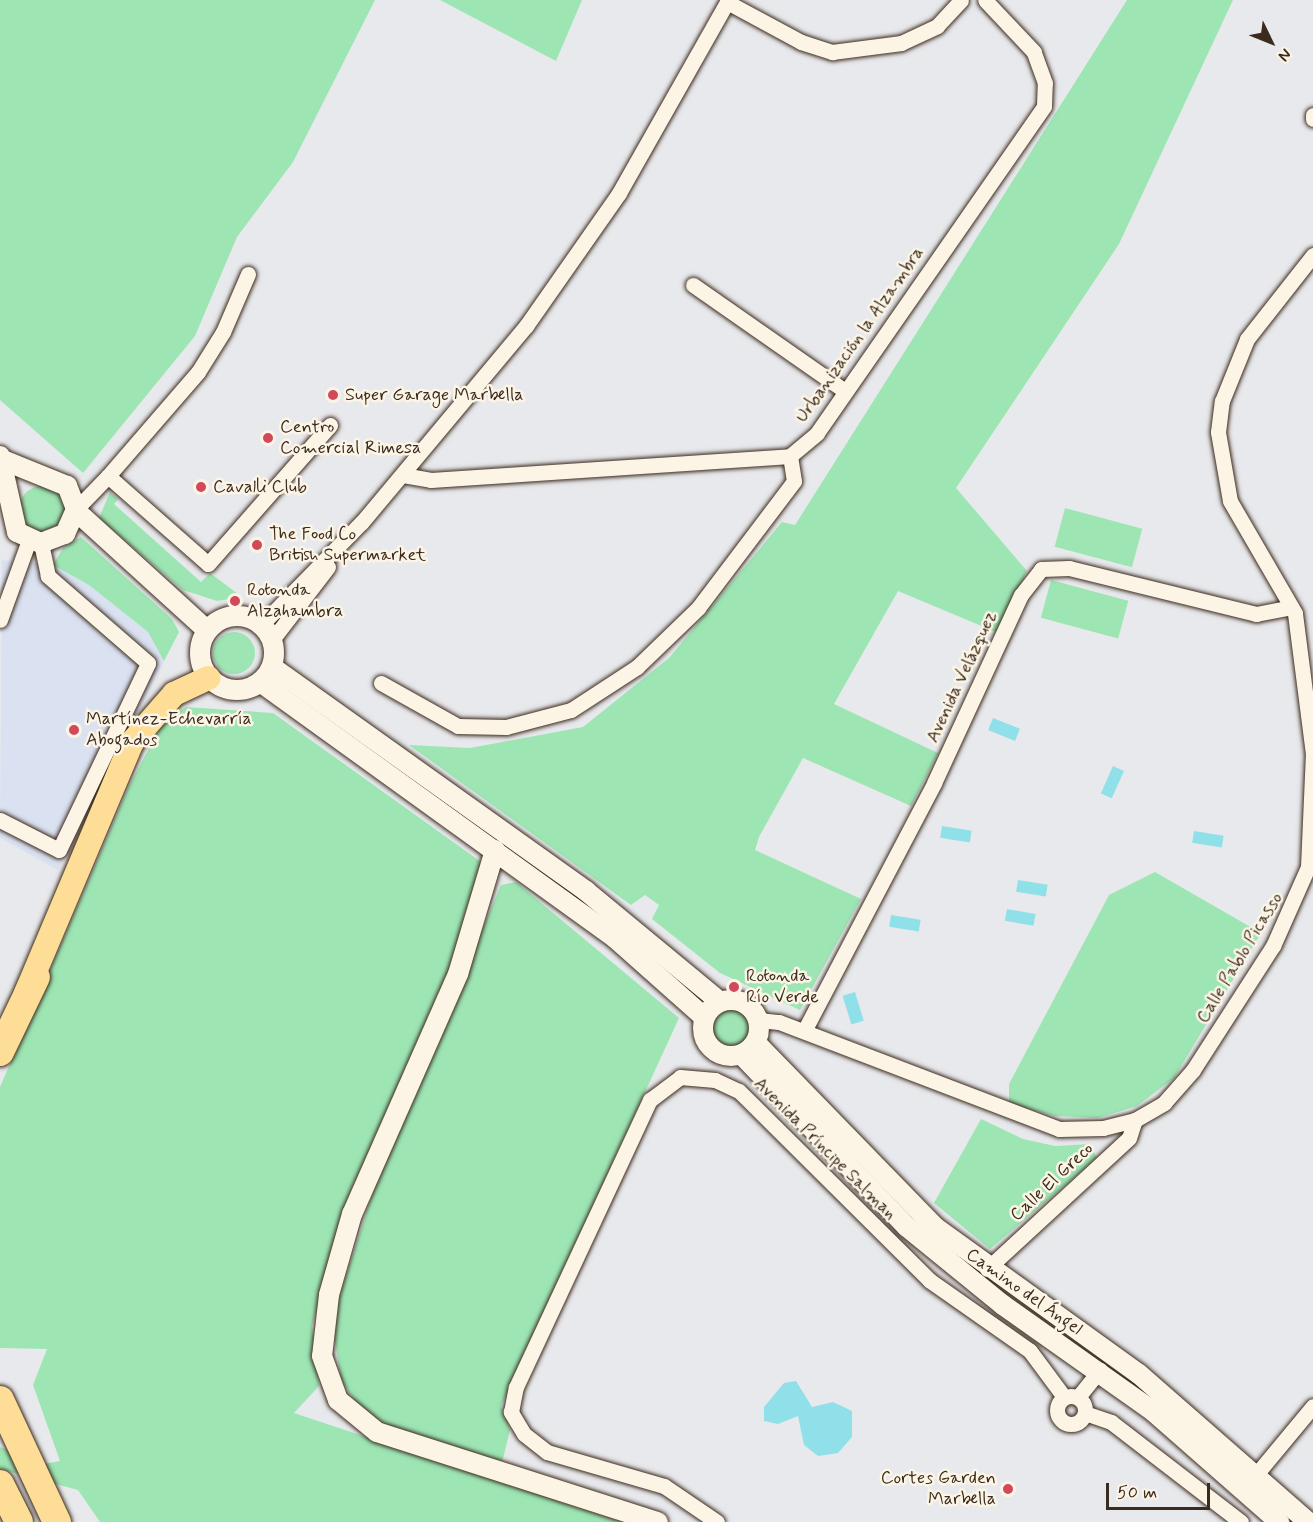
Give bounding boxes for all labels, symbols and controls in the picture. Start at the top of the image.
north arrow [1241,12,1301,72]
text: N [1273,44,1296,66]
street label: Urbanización la Alzambra [791,243,929,427]
place label: Super Garage Marbella [345,384,519,406]
marker: Super Garage Marbella [326,388,340,402]
place label: Centro Comercial Rimesa [280,417,422,460]
marker: Centro Comercial Rimesa [261,431,275,445]
place label: Cavalli Club [213,476,307,498]
marker: Cavalli Club [194,480,208,494]
place label: The Food Co British Supermarket [269,524,426,566]
marker: The Food Co British Supermarket [250,538,264,552]
place label: Rotonda Alzahambra [247,580,343,622]
marker: Rotonda Alzahambra [228,594,242,608]
street label: Avenida Velázquez [922,608,1002,746]
place label: Martínez-Echevarría Abogados [86,709,252,752]
marker: Martínez-Echevarría Abogados [67,723,81,737]
street label: Calle Pablo Picasso [1194,891,1286,1025]
place label: Rotonda Río Verde [746,966,818,1008]
marker: Rotonda Río Verde [727,980,741,994]
street label: Avenida Príncipe Salman [750,1074,900,1224]
street label: Calle El Greco [1006,1138,1098,1226]
street label: Camino del Ángel [962,1244,1086,1340]
place label: Cortes Garden Marbella [885,1468,996,1510]
scale bar [1109,1471,1212,1509]
text: 50 m [1117,1481,1157,1505]
marker: Cortes Garden Marbella [1001,1482,1015,1496]

